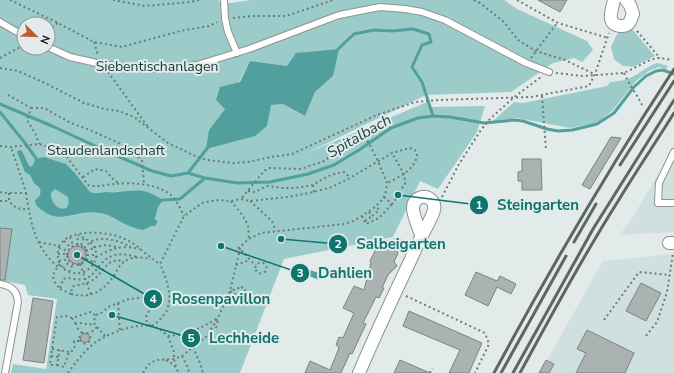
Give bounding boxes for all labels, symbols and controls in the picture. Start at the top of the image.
north arrow [16,16,56,56]
text: N [36,33,53,46]
park label: Siebentischanlagen [96,57,218,76]
water label: Spitalbach [323,110,395,162]
park label: Staudenlandschaft [47,141,165,160]
callout: Steingarten [469,191,587,218]
text: Steingarten [497,195,579,215]
text: 1 [475,197,483,213]
callout: Salbeigarten [328,230,453,257]
text: Salbeigarten [356,234,446,254]
text: 2 [334,236,342,252]
callout: Dahlien [290,260,380,287]
text: Dahlien [318,263,372,283]
text: 3 [296,265,304,281]
callout: Rosenpavillon [143,286,278,313]
text: Rosenpavillon [172,289,270,309]
text: 4 [149,291,157,307]
callout: Lechheide [181,325,287,352]
text: Lechheide [209,328,279,348]
text: 5 [187,330,195,346]

